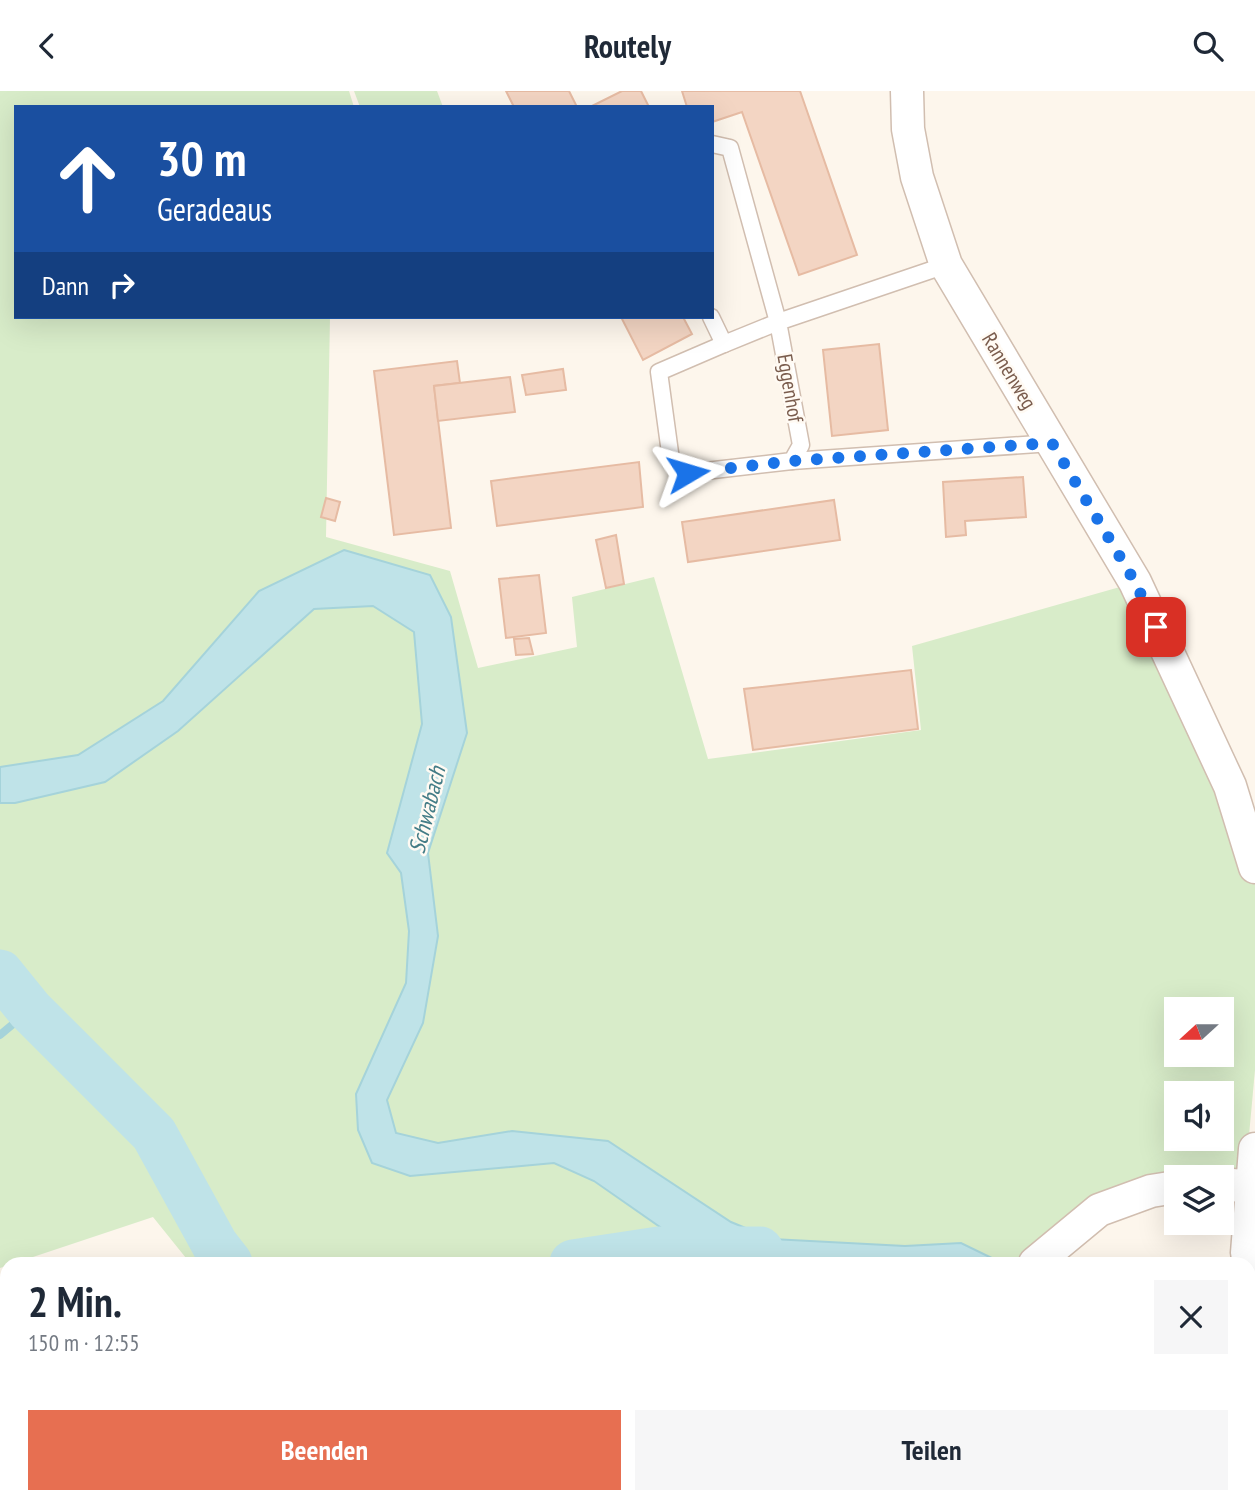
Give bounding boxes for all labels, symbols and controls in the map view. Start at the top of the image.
text: Routely [584,25,671,67]
icon: back [28,27,66,65]
icon: search [1189,27,1227,65]
text: 30 m [157,126,246,190]
icon: ahead [42,133,133,224]
text: Geradeaus [157,188,272,230]
icon: right [103,266,141,304]
text: Dann [42,269,89,302]
street label: Rannenweg [976,328,1043,414]
street label: Eggenhof [771,352,810,425]
position arrow [651,436,725,510]
pin [1126,597,1186,657]
icon: arrive [1137,608,1175,646]
water label: Schwabach [402,762,452,856]
north arrow [1164,997,1234,1067]
map controls [1164,997,1234,1235]
button: sound [1164,1081,1234,1151]
button: layers [1164,1165,1234,1235]
text: 2 Min. [28,1274,122,1329]
button: close [1154,1280,1228,1354]
text: 150 m · 12:55 [28,1328,140,1357]
button: Beenden [28,1410,621,1490]
button: Teilen [635,1410,1228,1490]

